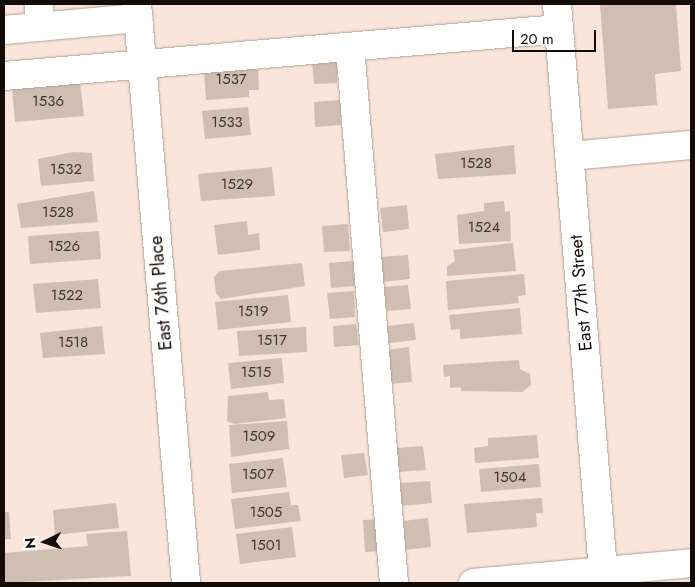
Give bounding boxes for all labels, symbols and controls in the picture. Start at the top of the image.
scale bar [515,20,599,52]
text: 20 m [520,28,554,50]
house number: 1537 [215,71,247,89]
house number: 1536 [32,93,64,111]
house number: 1533 [211,114,243,132]
house number: 1528 [460,155,492,173]
house number: 1532 [50,161,82,179]
house number: 1529 [221,176,253,194]
house number: 1528 [42,204,74,222]
house number: 1524 [468,219,500,237]
street label: East 77th Street [565,234,597,352]
street label: East 76th Place [145,235,177,351]
house number: 1526 [48,238,80,256]
house number: 1522 [51,287,83,305]
house number: 1519 [238,303,268,321]
house number: 1517 [257,332,287,350]
house number: 1518 [58,334,88,352]
house number: 1515 [241,364,271,382]
house number: 1509 [243,428,275,446]
house number: 1507 [242,466,274,484]
house number: 1504 [494,469,526,487]
house number: 1505 [250,504,282,522]
north arrow [20,517,70,567]
text: N [20,537,40,549]
house number: 1501 [251,537,281,555]

